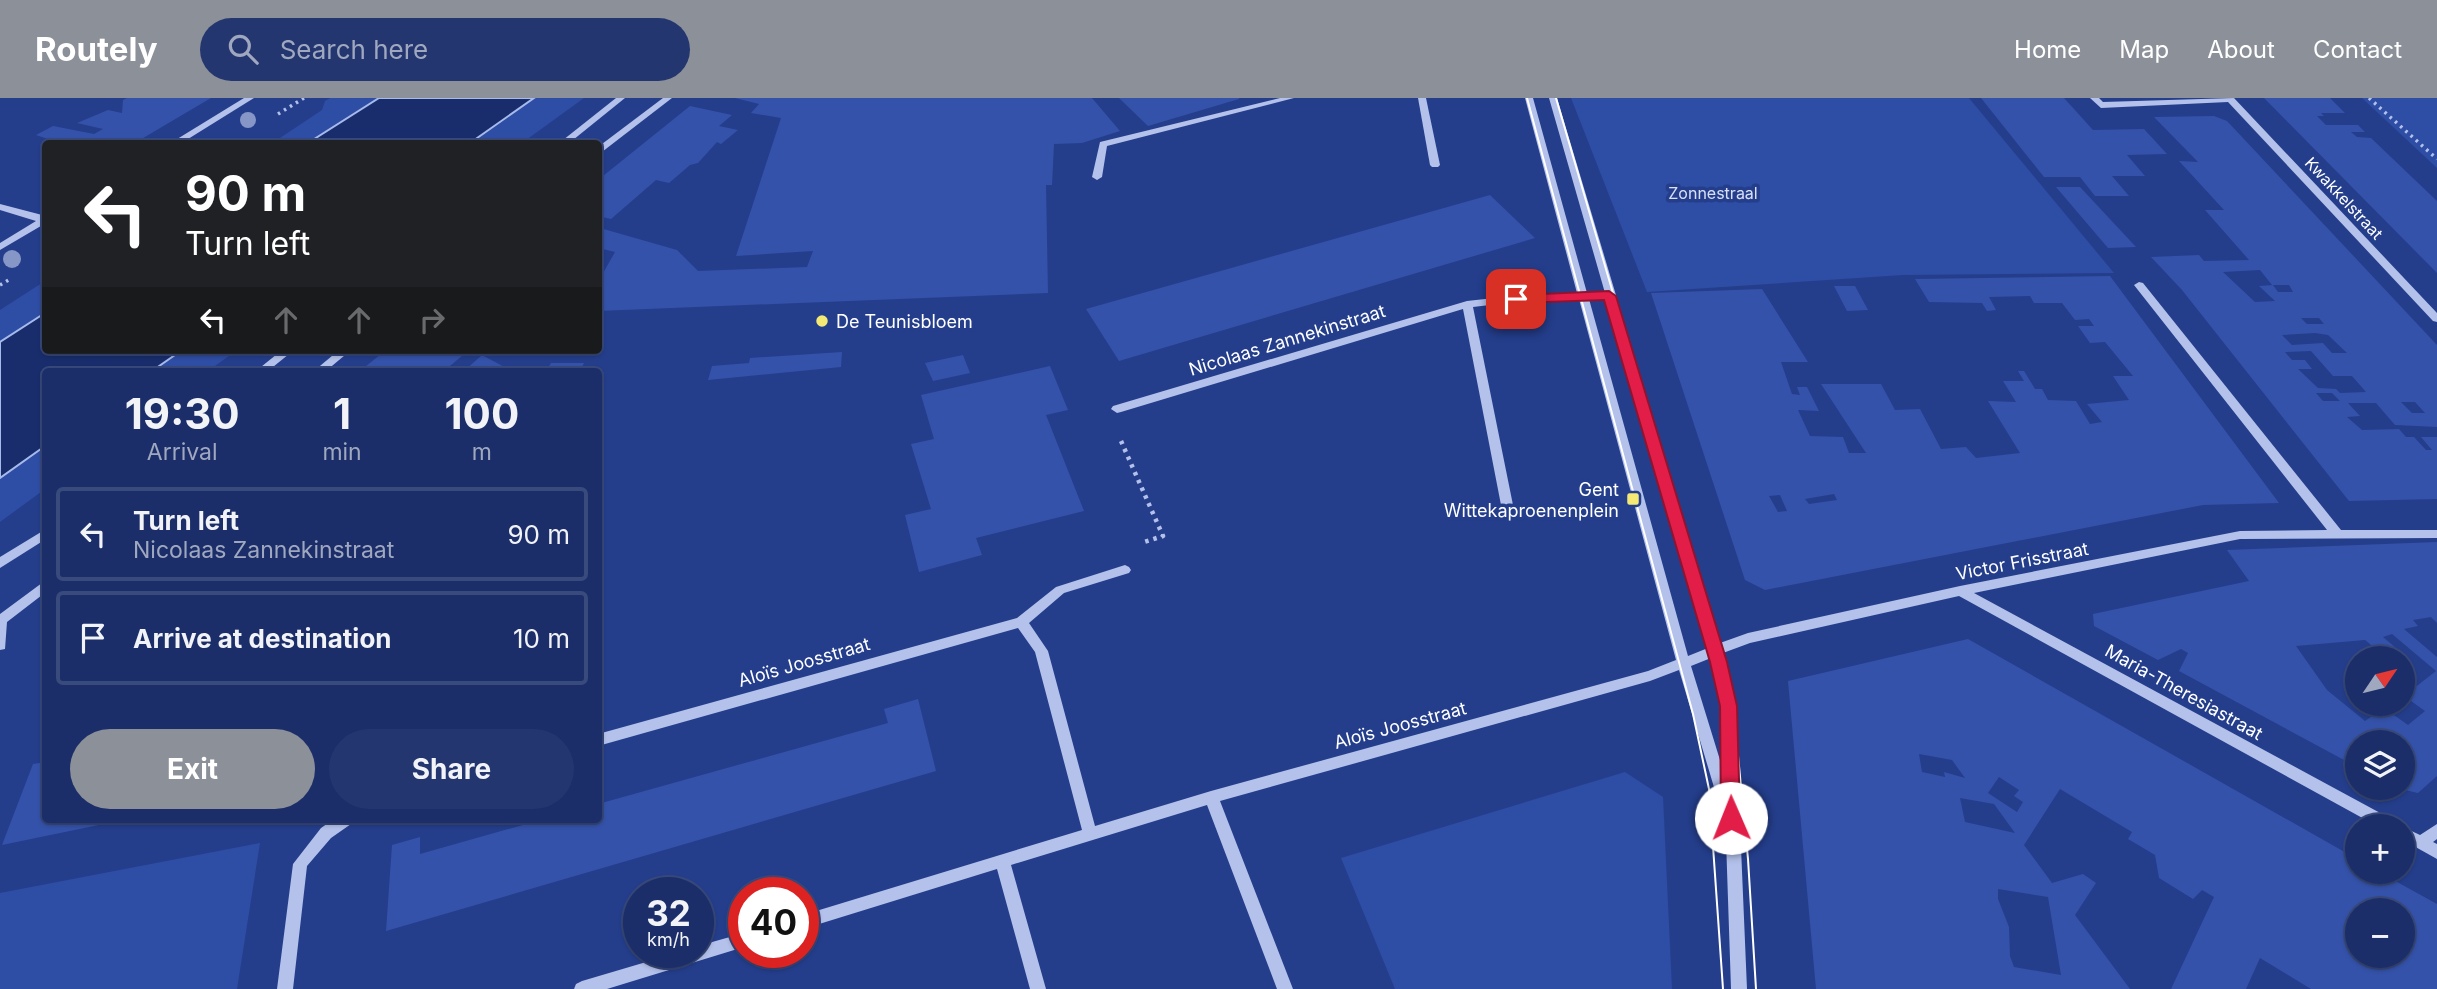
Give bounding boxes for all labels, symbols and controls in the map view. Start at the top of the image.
search box [200,18,690,81]
text: Routely [35,29,158,69]
icon: search [224,30,262,68]
text: Search here [280,34,428,65]
text: Home [2014,35,2081,64]
text: Map [2119,35,2169,64]
text: About [2207,35,2275,64]
text: Contact [2313,35,2402,64]
street label: Kwakkelstraat [2301,153,2387,243]
text: 90 m [185,164,306,223]
icon: left [70,168,161,259]
park label: Zonnestraal [1668,183,1758,203]
text: Turn left [185,224,310,263]
pin [1486,269,1546,329]
icon: arrive [1497,280,1535,318]
street label: Nicolaas Zannekinstraat [1186,300,1388,380]
icon: left [194,301,232,339]
icon: ahead [267,301,305,339]
icon: ahead [340,301,378,339]
icon: right [413,301,451,339]
place label: De Teunisbloem [836,311,973,332]
marker: De Teunisbloem [814,313,830,329]
text: 19:30 [125,388,240,439]
text: 1 [333,388,351,439]
text: 100 [444,388,519,439]
text: Arrival [147,438,218,466]
text: min [322,438,362,466]
text: m [472,438,492,466]
place label: Gent Wittekaproenenplein [1444,479,1619,521]
marker: Gent Wittekaproenenplein [1625,491,1641,507]
text: Turn left [133,505,239,536]
icon: left [74,515,112,553]
text: 90 m [507,519,570,550]
text: Nicolaas Zannekinstraat [133,536,394,564]
street label: Victor Frisstraat [1954,538,2090,584]
icon: arrive [74,619,112,657]
text: Arrive at destination [133,623,392,654]
text: 10 m [513,623,570,654]
street label: Aloïs Joosstraat [736,633,872,691]
street label: Maria-Theresiastraat [2102,640,2267,744]
north arrow [2345,646,2415,716]
map controls [2345,646,2415,968]
street label: Aloïs Joosstraat [1332,697,1469,753]
button: Exit [70,729,315,809]
button: Share [329,729,574,809]
button: layers [2345,730,2415,800]
position arrow [1694,781,1768,855]
button: + [2345,814,2415,884]
speed limit sign: 40 [728,877,819,968]
text: 32 [646,892,691,934]
button: − [2345,898,2415,968]
text: km/h [647,929,690,950]

